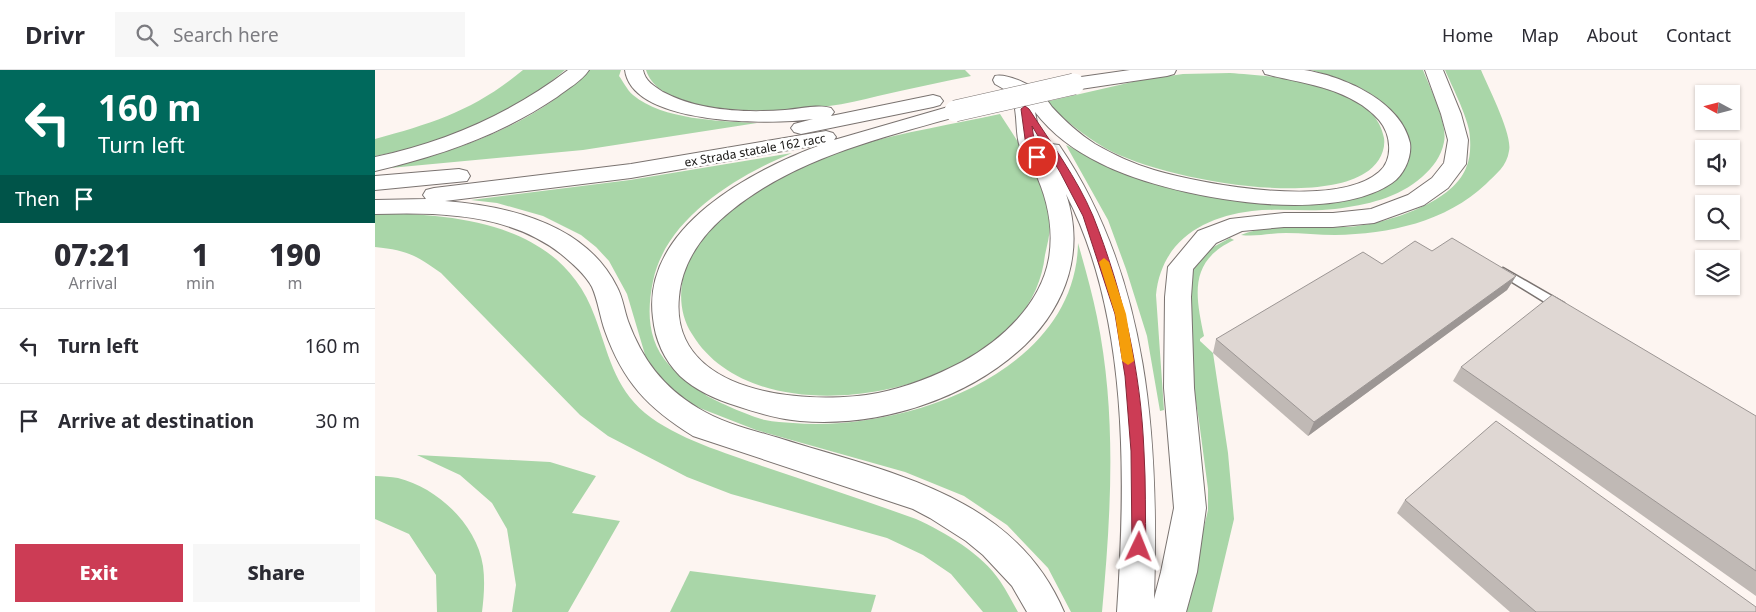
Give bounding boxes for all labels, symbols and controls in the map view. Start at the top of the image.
search box [115,12,465,57]
text: Drivr [25,18,85,51]
icon: search [133,21,161,49]
text: Search here [173,22,279,48]
text: Home [1442,23,1493,47]
text: Map [1521,23,1559,47]
text: About [1587,23,1638,47]
text: Contact [1666,23,1731,47]
text: 160 m [98,84,201,131]
north arrow [1695,85,1740,130]
map controls [1695,85,1740,295]
icon: left [15,90,80,155]
text: Turn left [98,129,185,159]
street label: ex Strada statale 162 racc [683,129,827,171]
pin [1016,136,1058,178]
button: sound [1695,140,1740,185]
icon: arrive [1023,143,1051,171]
icon: arrive [70,185,98,213]
text: Then [15,186,60,212]
button: search [1695,195,1740,240]
text: 07:21 [54,234,132,275]
text: 1 [192,234,209,275]
text: 190 [269,234,321,275]
button: layers [1695,250,1740,295]
text: Arrival [69,272,117,294]
text: min [186,272,215,294]
text: m [287,272,302,294]
icon: left [15,332,43,360]
text: Turn left [58,333,139,359]
text: 160 m [305,333,360,359]
icon: arrive [15,407,43,435]
text: Arrive at destination [58,408,254,434]
text: 30 m [316,408,360,434]
position arrow [1112,520,1164,572]
button: Exit [15,544,183,602]
button: Share [193,544,360,602]

